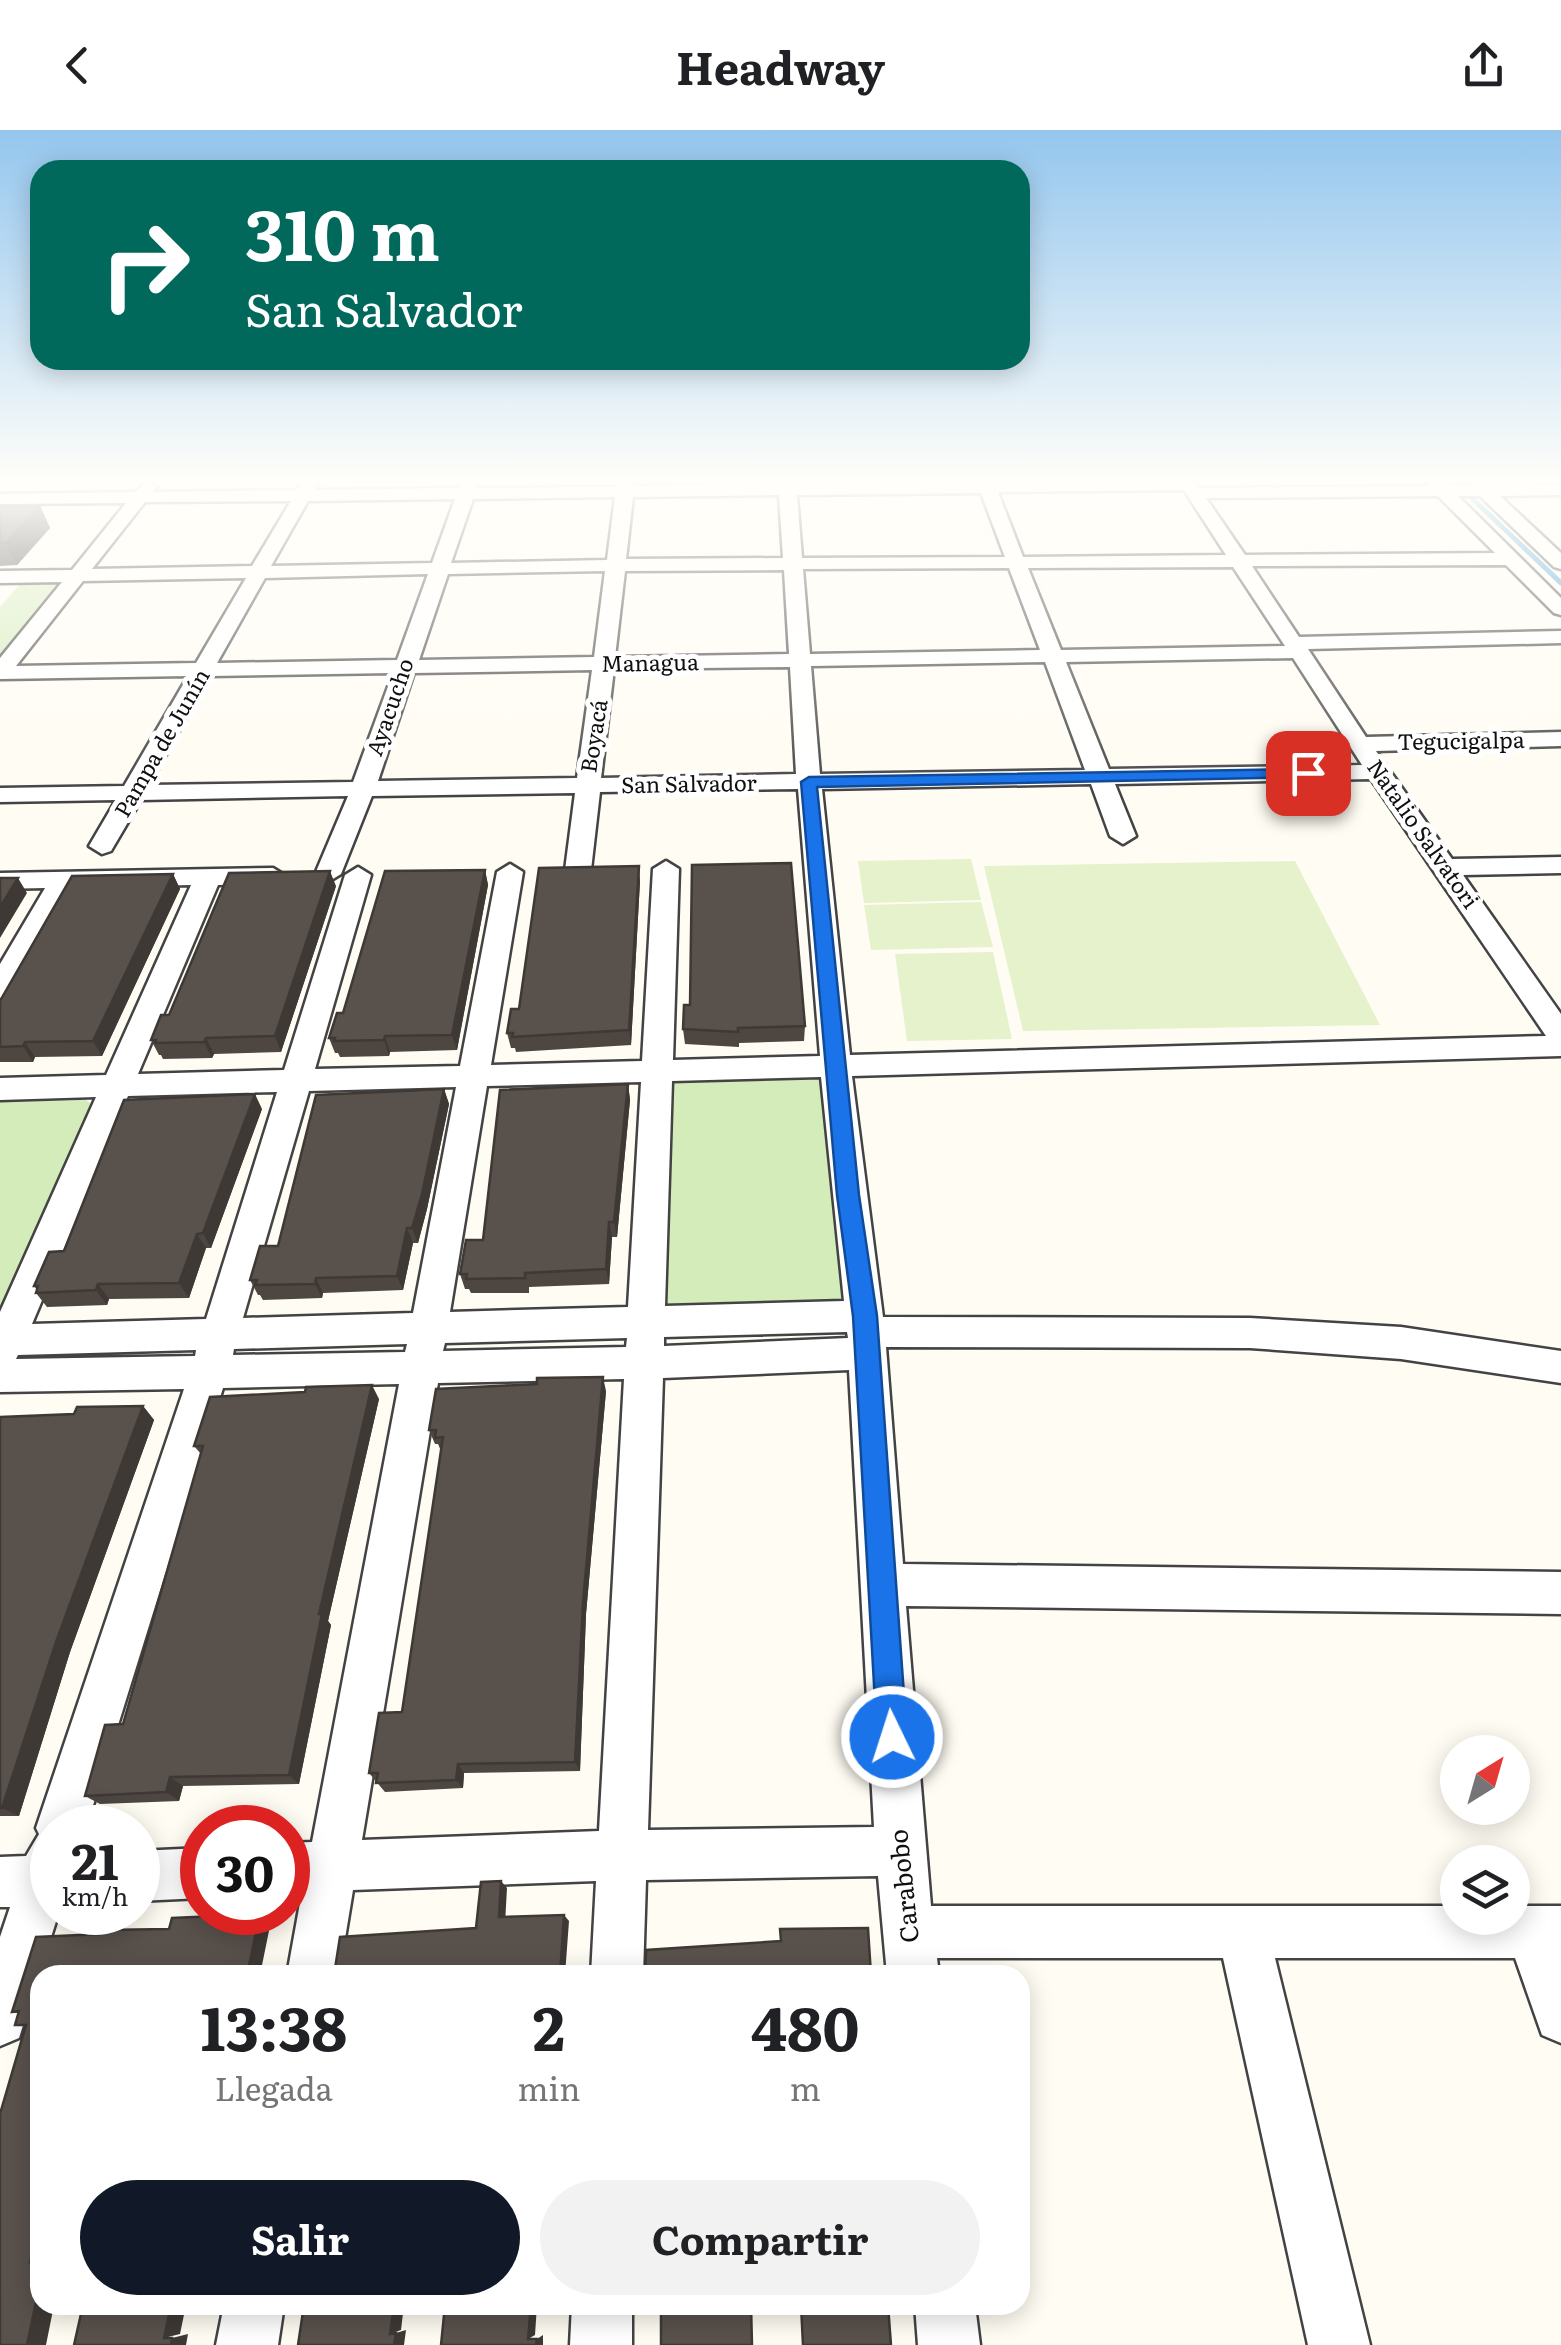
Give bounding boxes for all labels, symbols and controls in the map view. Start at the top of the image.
text: Headway [676,32,885,99]
icon: back [50,38,105,93]
icon: share [1456,38,1511,93]
text: 310 m [245,179,440,283]
icon: right [80,200,210,330]
text: San Salvador [245,274,523,341]
street label: Managua [601,644,699,679]
street label: Ayacucho [356,653,421,760]
street label: Pampa de Junín [105,662,217,823]
street label: Boyacá [570,697,615,775]
street label: Tegucigalpa [1397,722,1525,757]
pin [1266,731,1351,816]
icon: arrive [1281,746,1336,801]
street label: Natalio Salvatori [1360,752,1488,914]
street label: San Salvador [621,765,758,800]
position arrow [840,1685,944,1789]
north arrow [1440,1735,1530,1825]
map controls [1440,1735,1530,1935]
speed limit sign: 30 [180,1805,310,1935]
text: 21 [71,1821,119,1895]
street label: Carabobo [878,1828,927,1945]
button: layers [1440,1845,1530,1935]
text: km/h [62,1877,128,1914]
text: 13:38 [201,1980,347,2069]
text: 2 [533,1980,565,2069]
text: 480 [751,1980,859,2069]
text: Llegada [215,2063,333,2111]
text: min [518,2063,580,2111]
text: m [790,2063,821,2111]
button: Salir [80,2180,520,2295]
button: Compartir [540,2180,980,2295]

